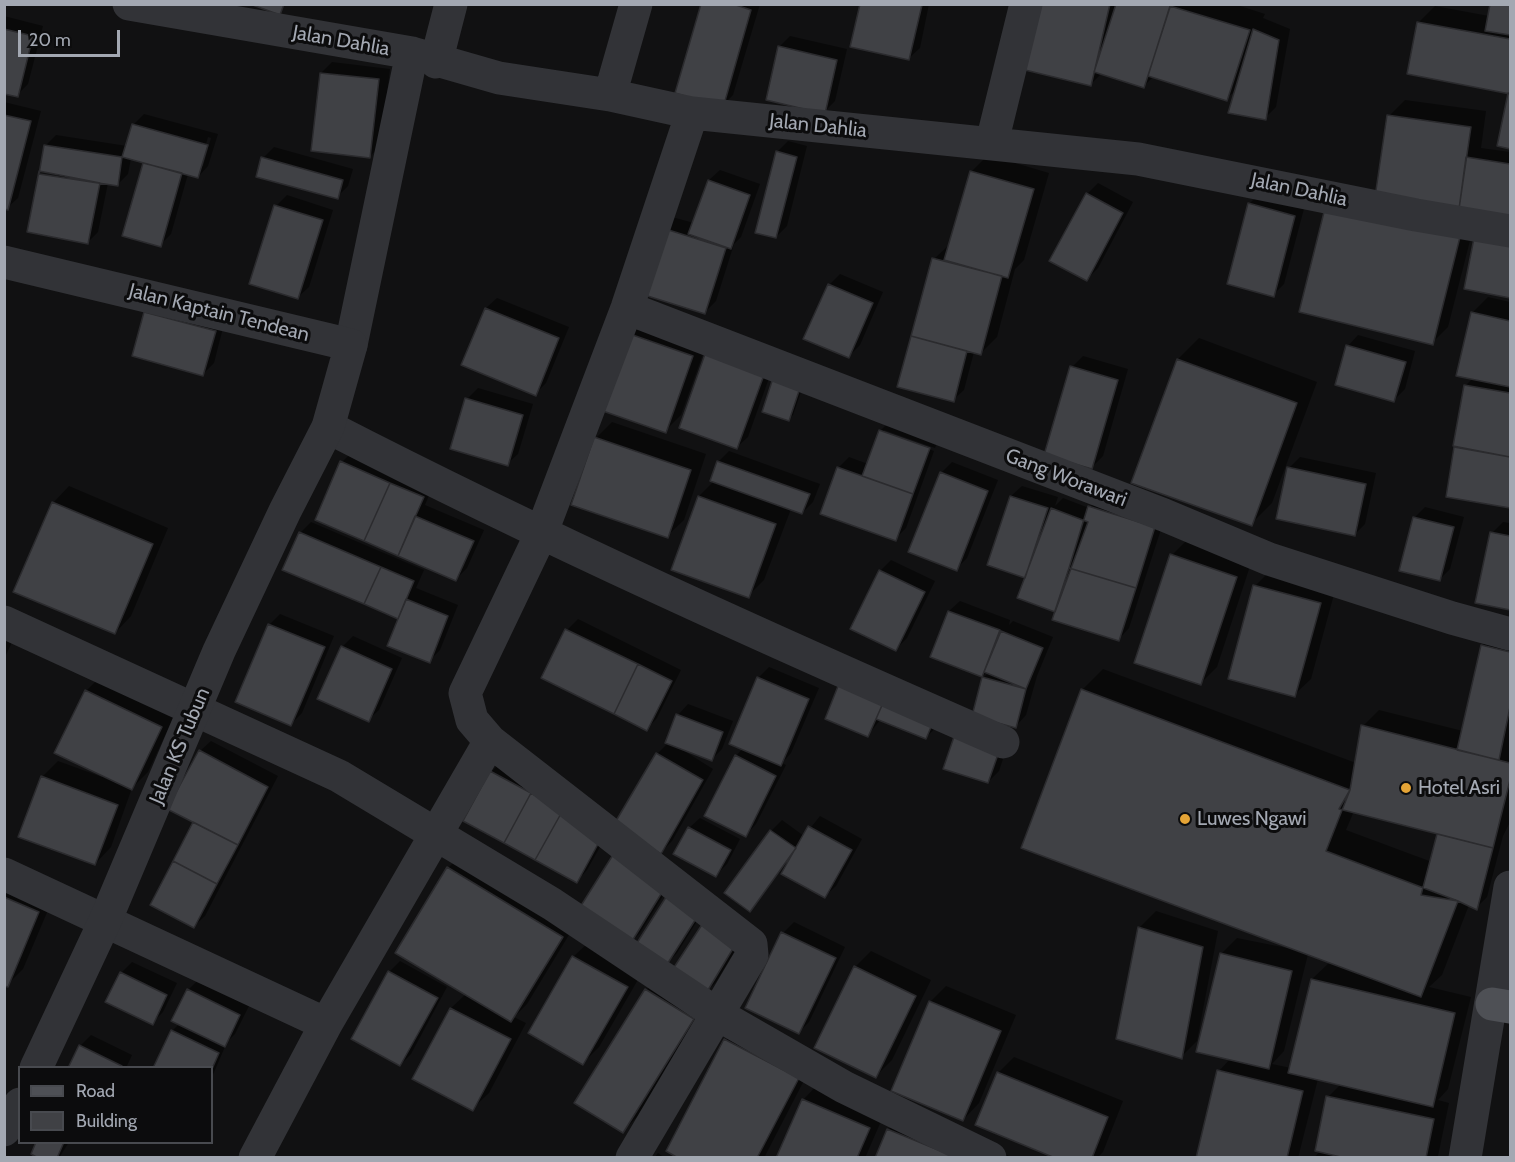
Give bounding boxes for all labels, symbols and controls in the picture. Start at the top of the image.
scale bar [21,18,123,56]
street label: Jalan Dahlia [291,21,391,61]
text: 20 m [29,29,71,51]
street label: Jalan Dahlia [768,109,868,143]
street label: Jalan Dahlia [1249,168,1349,212]
street label: Jalan Kaptain Tendean [126,279,312,347]
street label: Gang Worawari [1002,444,1130,512]
street label: Jalan KS Tubun [145,684,215,808]
place label: Hotel Asri [1418,776,1500,800]
marker: Hotel Asri [1399,781,1413,795]
place label: Luwes Ngawi [1197,807,1307,831]
marker: Luwes Ngawi [1178,812,1192,826]
legend [18,1066,213,1144]
text: Road [76,1080,115,1102]
text: Building [76,1110,137,1132]

